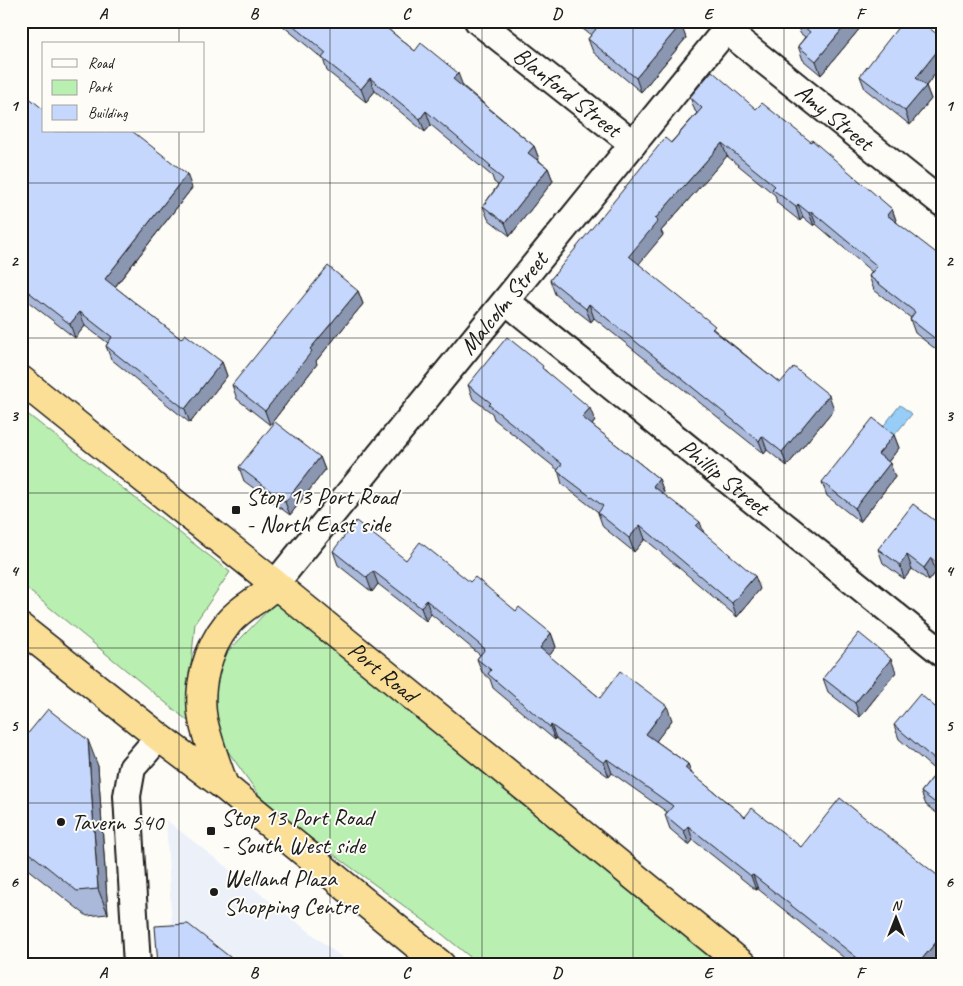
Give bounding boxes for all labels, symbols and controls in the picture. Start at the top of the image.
text: A [99,4,109,24]
text: B [250,4,260,24]
text: C [402,4,412,24]
text: D [552,4,563,24]
text: E [704,4,715,24]
text: F [856,4,867,24]
street label: Blanford Street [507,40,629,145]
legend [42,42,205,132]
text: Road [88,54,115,73]
street label: Amy Street [789,77,881,158]
text: Park [88,78,113,97]
text: 1 [10,96,19,116]
text: 1 [945,96,954,116]
text: Building [88,104,128,123]
street label: Malcolm Street [453,244,555,361]
text: 2 [10,251,19,271]
text: 2 [945,251,954,271]
text: 3 [10,406,19,426]
text: 3 [945,406,954,426]
street label: Phillip Street [673,432,776,523]
place label: Stop 13 Port Road - North East side [246,481,401,539]
marker: Stop 13 Port Road - North East side [230,504,242,516]
text: 4 [10,561,19,581]
text: 4 [945,561,954,581]
street label: Port Road [342,635,427,711]
text: 5 [11,716,20,736]
text: 5 [946,716,955,736]
place label: Stop 13 Port Road - South West side [221,802,376,860]
place label: Tavern 540 [71,807,165,837]
marker: Tavern 540 [55,816,67,828]
marker: Stop 13 Port Road - South West side [205,825,217,837]
place label: Welland Plaza Shopping Centre [224,863,360,921]
text: 6 [10,872,19,892]
text: 6 [945,872,954,892]
marker: Welland Plaza Shopping Centre [208,886,220,898]
north arrow [870,894,920,944]
text: N [892,897,903,914]
text: A [99,963,109,983]
text: B [250,963,260,983]
text: C [402,963,412,983]
text: D [552,963,563,983]
text: E [704,963,715,983]
text: F [856,963,867,983]

